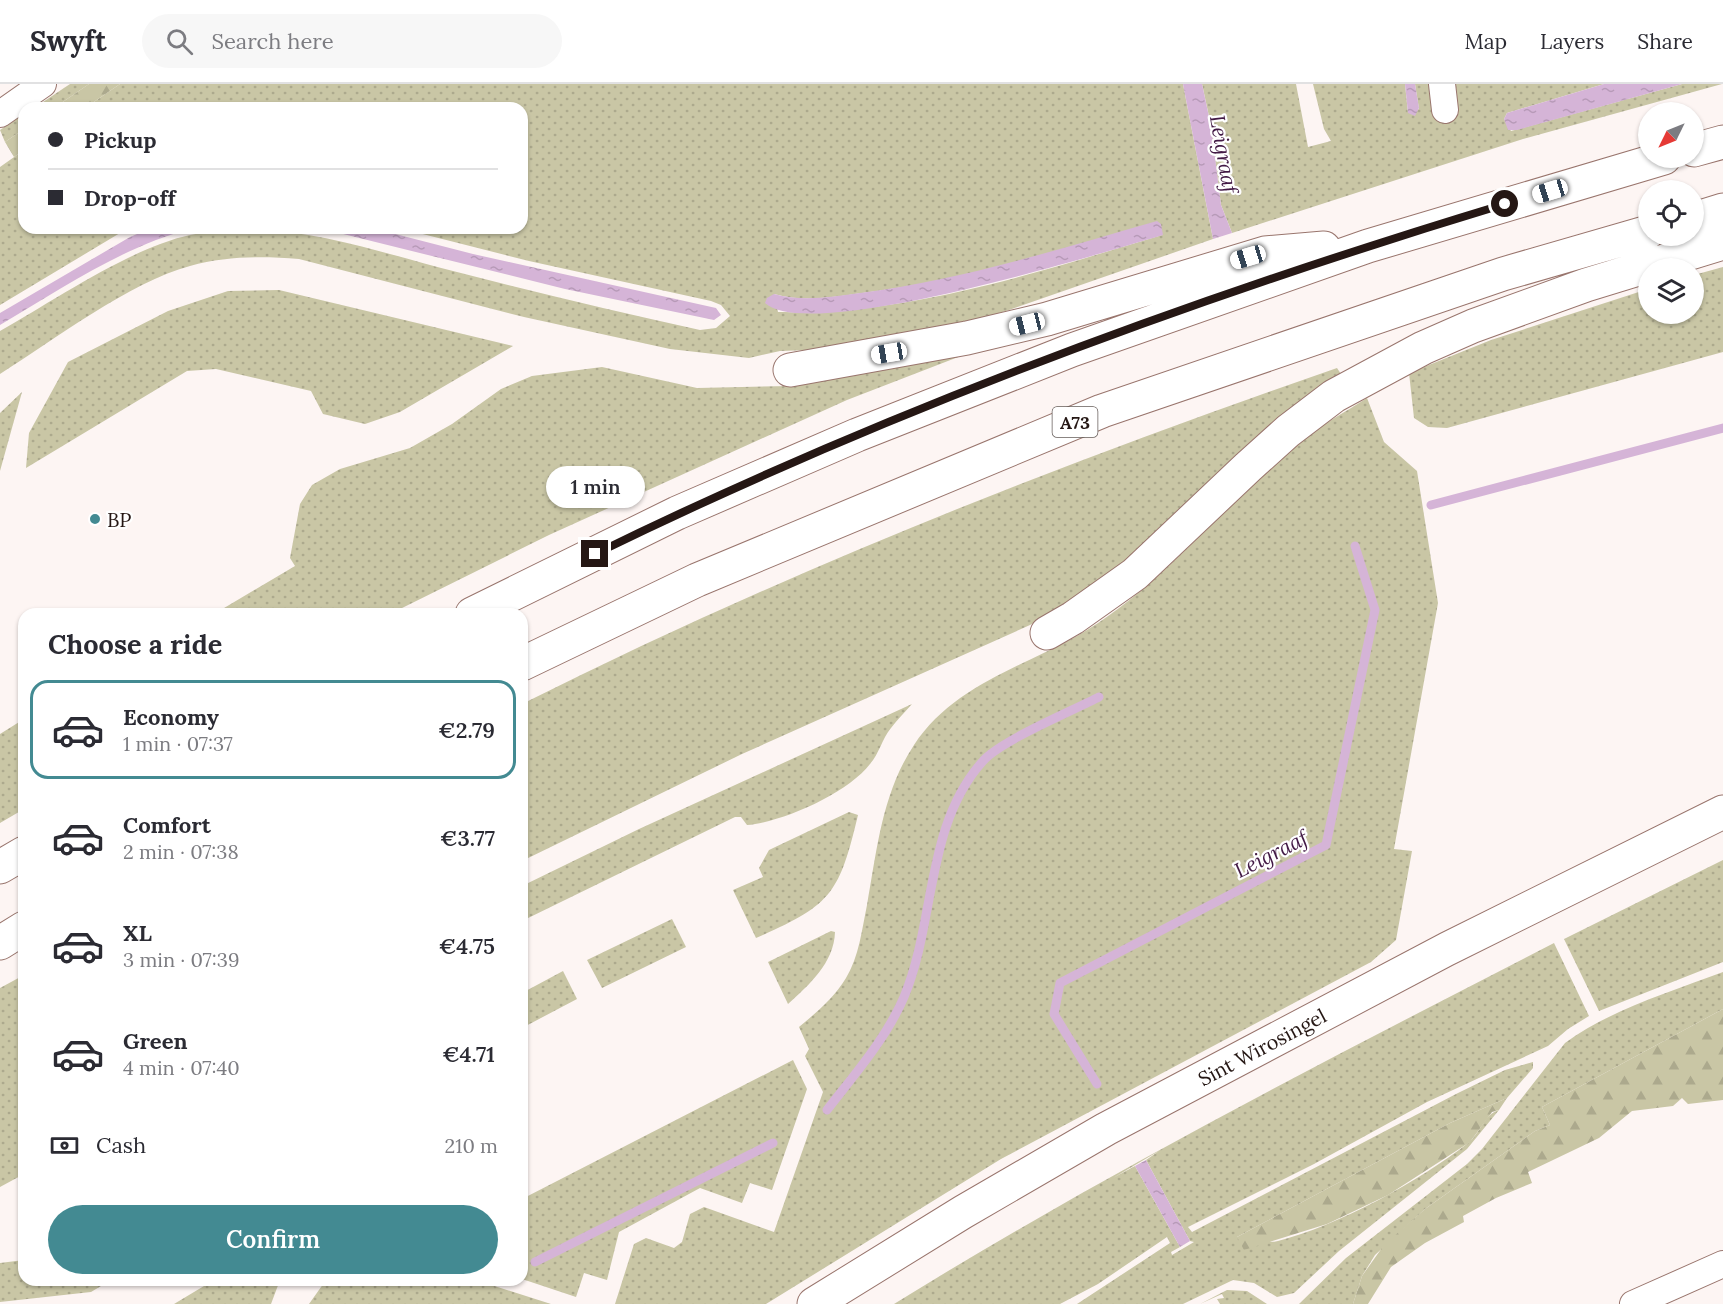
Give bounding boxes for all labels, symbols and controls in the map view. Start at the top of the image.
search box [142,14,562,68]
text: Swyft [30,23,106,59]
icon: search [163,25,196,58]
text: Search here [211,27,334,55]
text: Map [1464,28,1507,55]
text: Layers [1540,28,1604,55]
text: Share [1637,28,1693,55]
north arrow [1638,102,1704,168]
map controls [1638,102,1704,324]
water label: Leigraaf [1204,113,1245,197]
text: Pickup [84,126,157,154]
car [1530,177,1570,205]
button: locate [1638,180,1704,246]
text: Drop-off [84,184,176,212]
route start [1491,190,1518,217]
car [1228,243,1268,271]
button: layers [1638,258,1704,324]
car [1007,311,1047,337]
car [870,341,908,365]
road number: A73 [1052,407,1098,437]
callout: 1 min [546,467,644,509]
text: 1 min [570,474,621,499]
place label: BP [107,507,131,532]
marker: BP [88,512,102,526]
route end [581,540,608,567]
text: Choose a ride [48,627,222,661]
icon: car [51,703,105,757]
text: Economy [123,703,219,731]
text: €2.79 [438,716,495,744]
text: 1 min · 07:37 [123,731,233,756]
icon: car [51,811,105,865]
text: Comfort [123,811,211,839]
water label: Leigraaf [1230,823,1314,884]
text: €3.77 [440,824,495,852]
text: 2 min · 07:38 [123,839,239,864]
icon: car [51,919,105,973]
text: XL [123,919,152,947]
text: €4.75 [439,932,495,960]
text: 3 min · 07:39 [123,947,239,972]
street label: Sint Wirosingel [1194,1003,1330,1091]
icon: car [51,1027,105,1081]
text: Green [123,1027,188,1055]
text: €4.71 [442,1040,495,1068]
text: 4 min · 07:40 [123,1055,240,1080]
icon: cash [48,1129,81,1162]
text: Cash [96,1131,146,1159]
text: 210 m [444,1133,498,1158]
button: Confirm [48,1205,498,1274]

